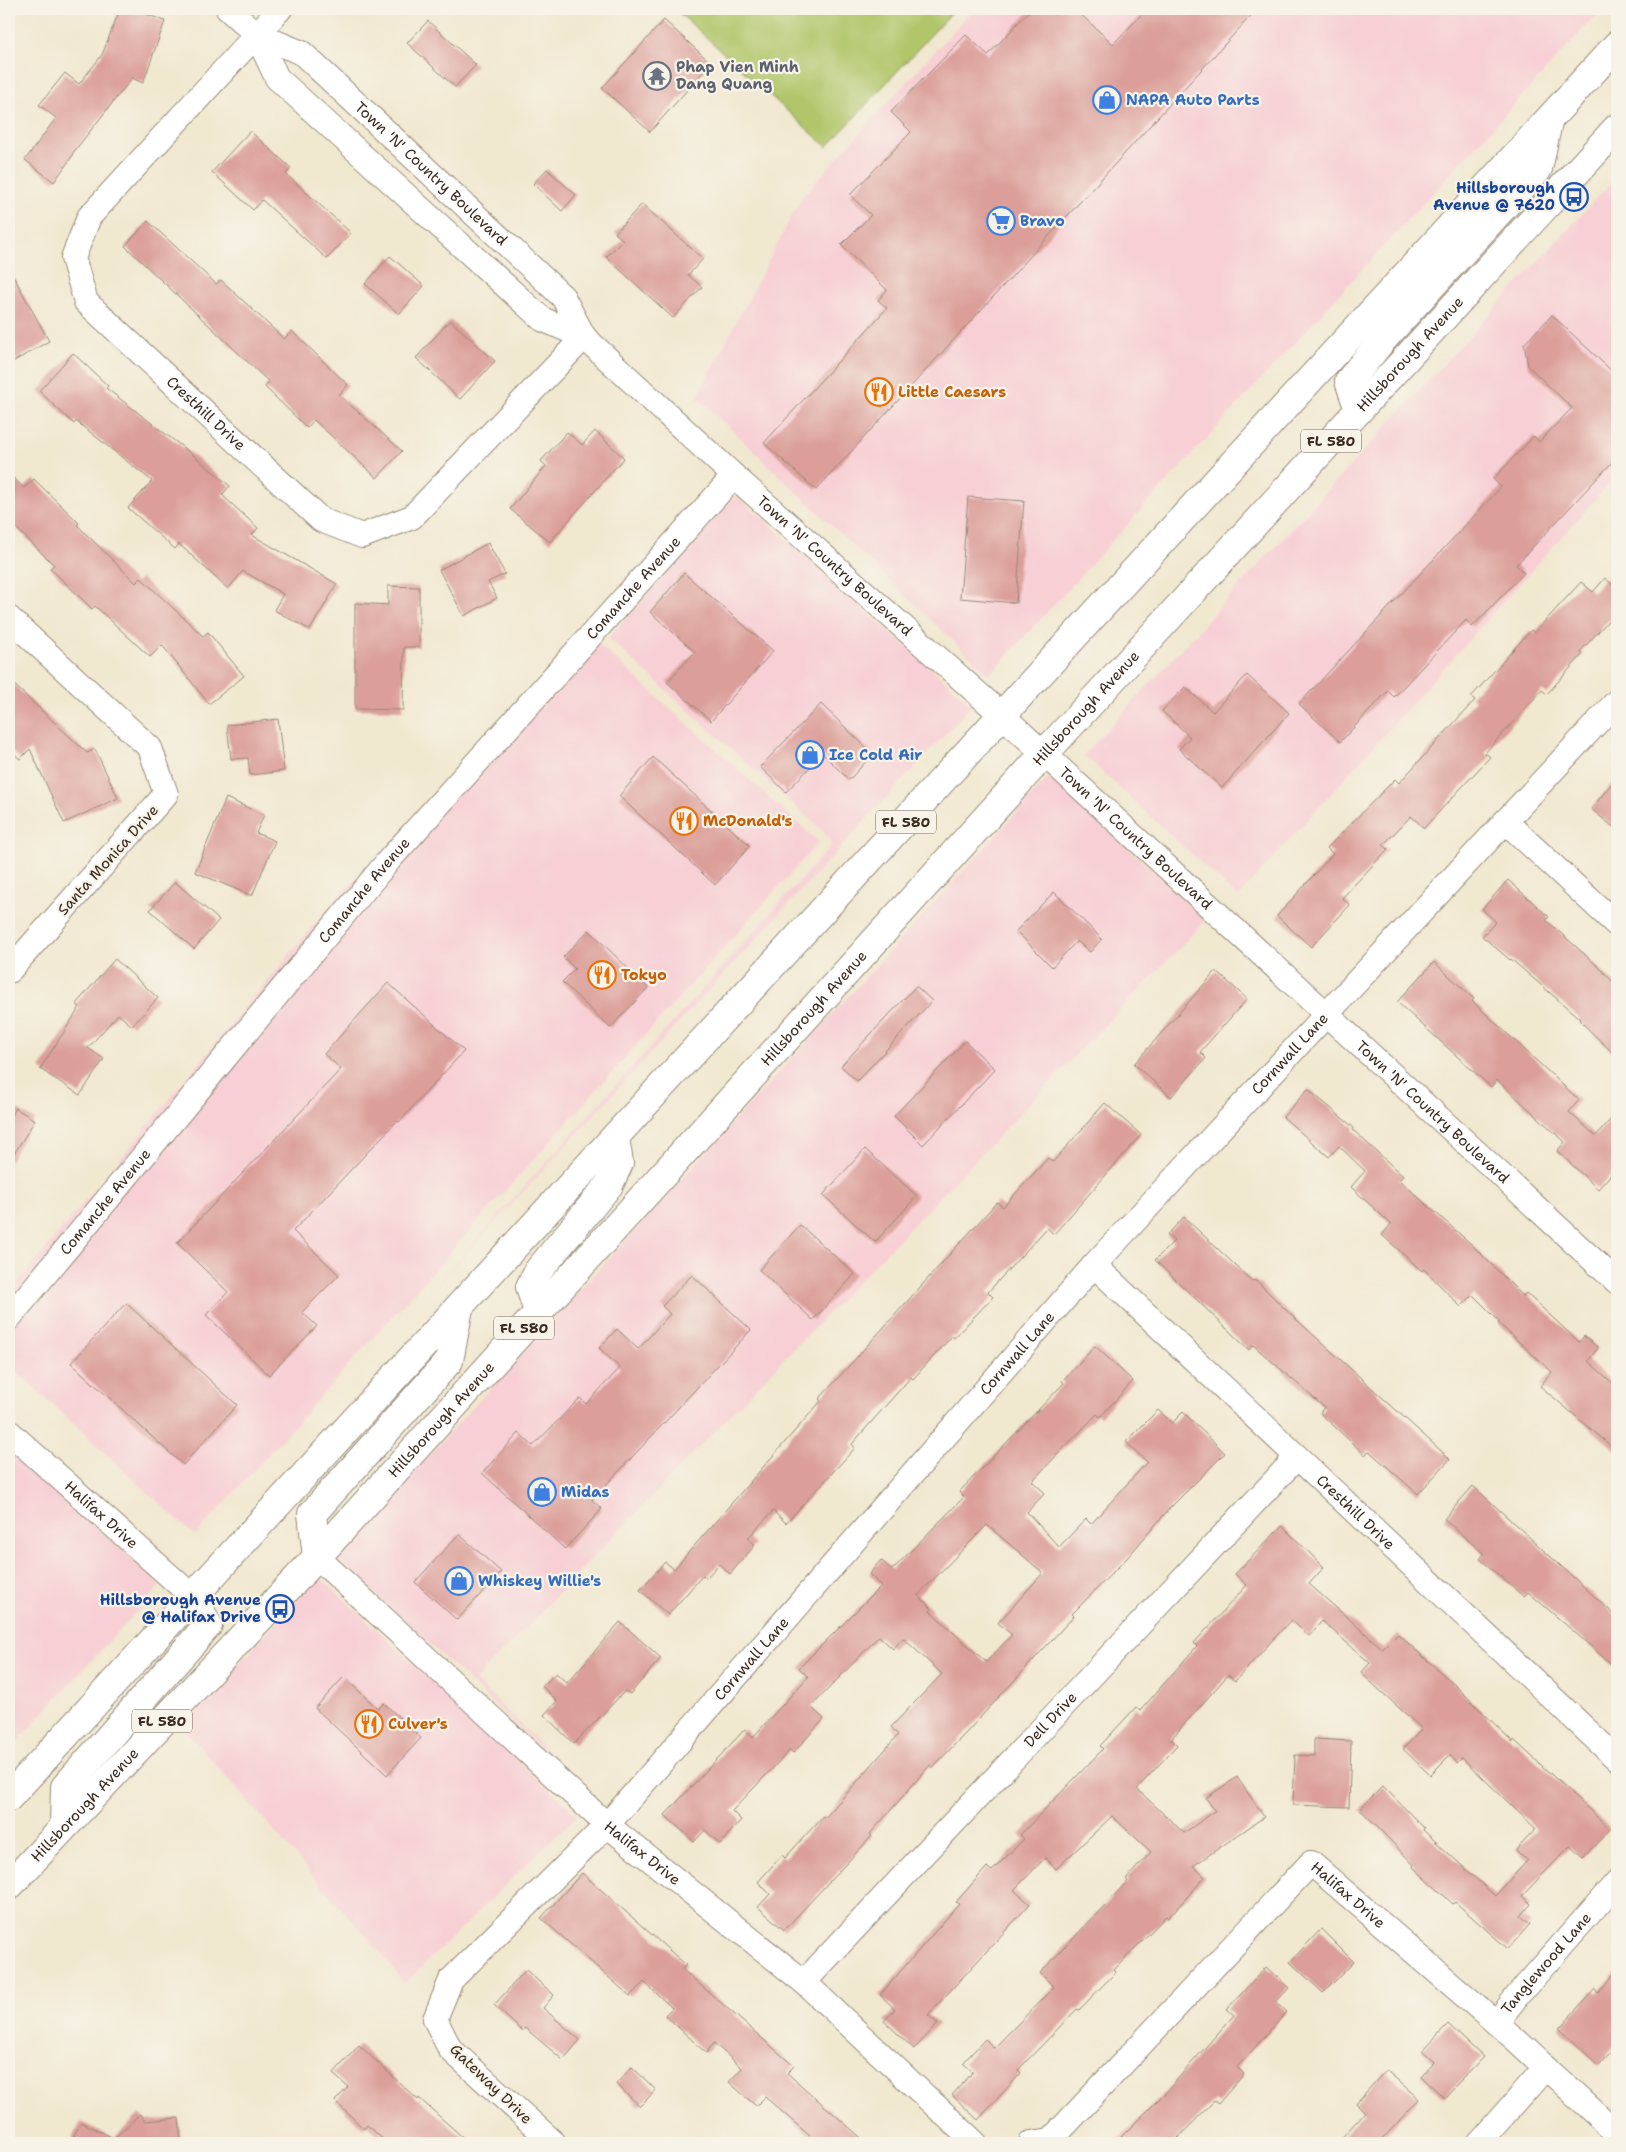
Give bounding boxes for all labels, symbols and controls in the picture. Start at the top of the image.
place label: Phap Vien Minh Dang Quang [676,57,799,94]
temple icon: Phap Vien Minh Dang Quang [642,61,672,91]
shop icon: NAPA Auto Parts [1092,85,1122,115]
place label: NAPA Auto Parts [1126,90,1260,110]
street label: Town 'N' Country Boulevard [350,97,512,250]
place label: Hillsborough Avenue @ 7620 [1433,178,1555,215]
bus stop icon: Hillsborough Avenue @ 7620 [1559,182,1589,212]
supermarket icon: Bravo [986,206,1016,236]
place label: Bravo [1020,211,1065,231]
street label: Hillsborough Avenue [1352,292,1468,416]
street label: Cresthill Drive [162,372,250,455]
restaurant icon: Little Caesars [864,377,894,407]
place label: Little Caesars [898,382,1006,402]
road number: FL 580 [1301,430,1361,452]
street label: Town 'N' Country Boulevard [753,491,917,641]
street label: Comanche Avenue [582,532,685,644]
street label: Hillsborough Avenue [1028,646,1144,770]
shop icon: Ice Cold Air [795,740,825,770]
place label: Ice Cold Air [829,745,922,765]
street label: Town 'N' Country Boulevard [1055,762,1217,914]
street label: Santa Monica Drive [53,801,163,919]
restaurant icon: McDonald's [669,806,699,836]
road number: FL 580 [876,810,936,834]
place label: McDonald's [703,811,793,831]
street label: Comanche Avenue [314,833,415,947]
street label: Hillsborough Avenue [756,946,871,1070]
restaurant icon: Tokyo [587,960,617,990]
place label: Tokyo [621,965,667,985]
street label: Cornwall Lane [1247,1009,1333,1099]
street label: Town 'N' Country Boulevard [1352,1036,1514,1188]
street label: Comanche Avenue [55,1144,155,1259]
street label: Cornwall Lane [975,1307,1059,1399]
road number: FL 580 [494,1316,554,1340]
street label: Hillsborough Avenue [384,1357,499,1482]
street label: Cresthill Drive [1312,1470,1399,1554]
street label: Halifax Drive [60,1476,142,1553]
shop icon: Midas [527,1477,557,1507]
place label: Midas [561,1482,610,1502]
shop icon: Whiskey Willie's [444,1566,474,1596]
place label: Whiskey Willie's [478,1571,601,1591]
place label: Hillsborough Avenue @ Halifax Drive [100,1590,261,1627]
bus stop icon: Hillsborough Avenue @ Halifax Drive [265,1594,295,1624]
street label: Cornwall Lane [710,1613,793,1705]
street label: Dell Drive [1020,1688,1081,1752]
restaurant icon: Culver's [354,1709,384,1739]
road number: FL 580 [132,1710,192,1732]
place label: Culver's [388,1714,448,1734]
street label: Hillsborough Avenue [26,1744,143,1866]
street label: Halifax Drive [600,1816,685,1890]
street label: Halifax Drive [1306,1857,1390,1933]
street label: Tanglewood Lane [1497,1908,1596,2018]
street label: Gateway Drive [445,2040,537,2128]

